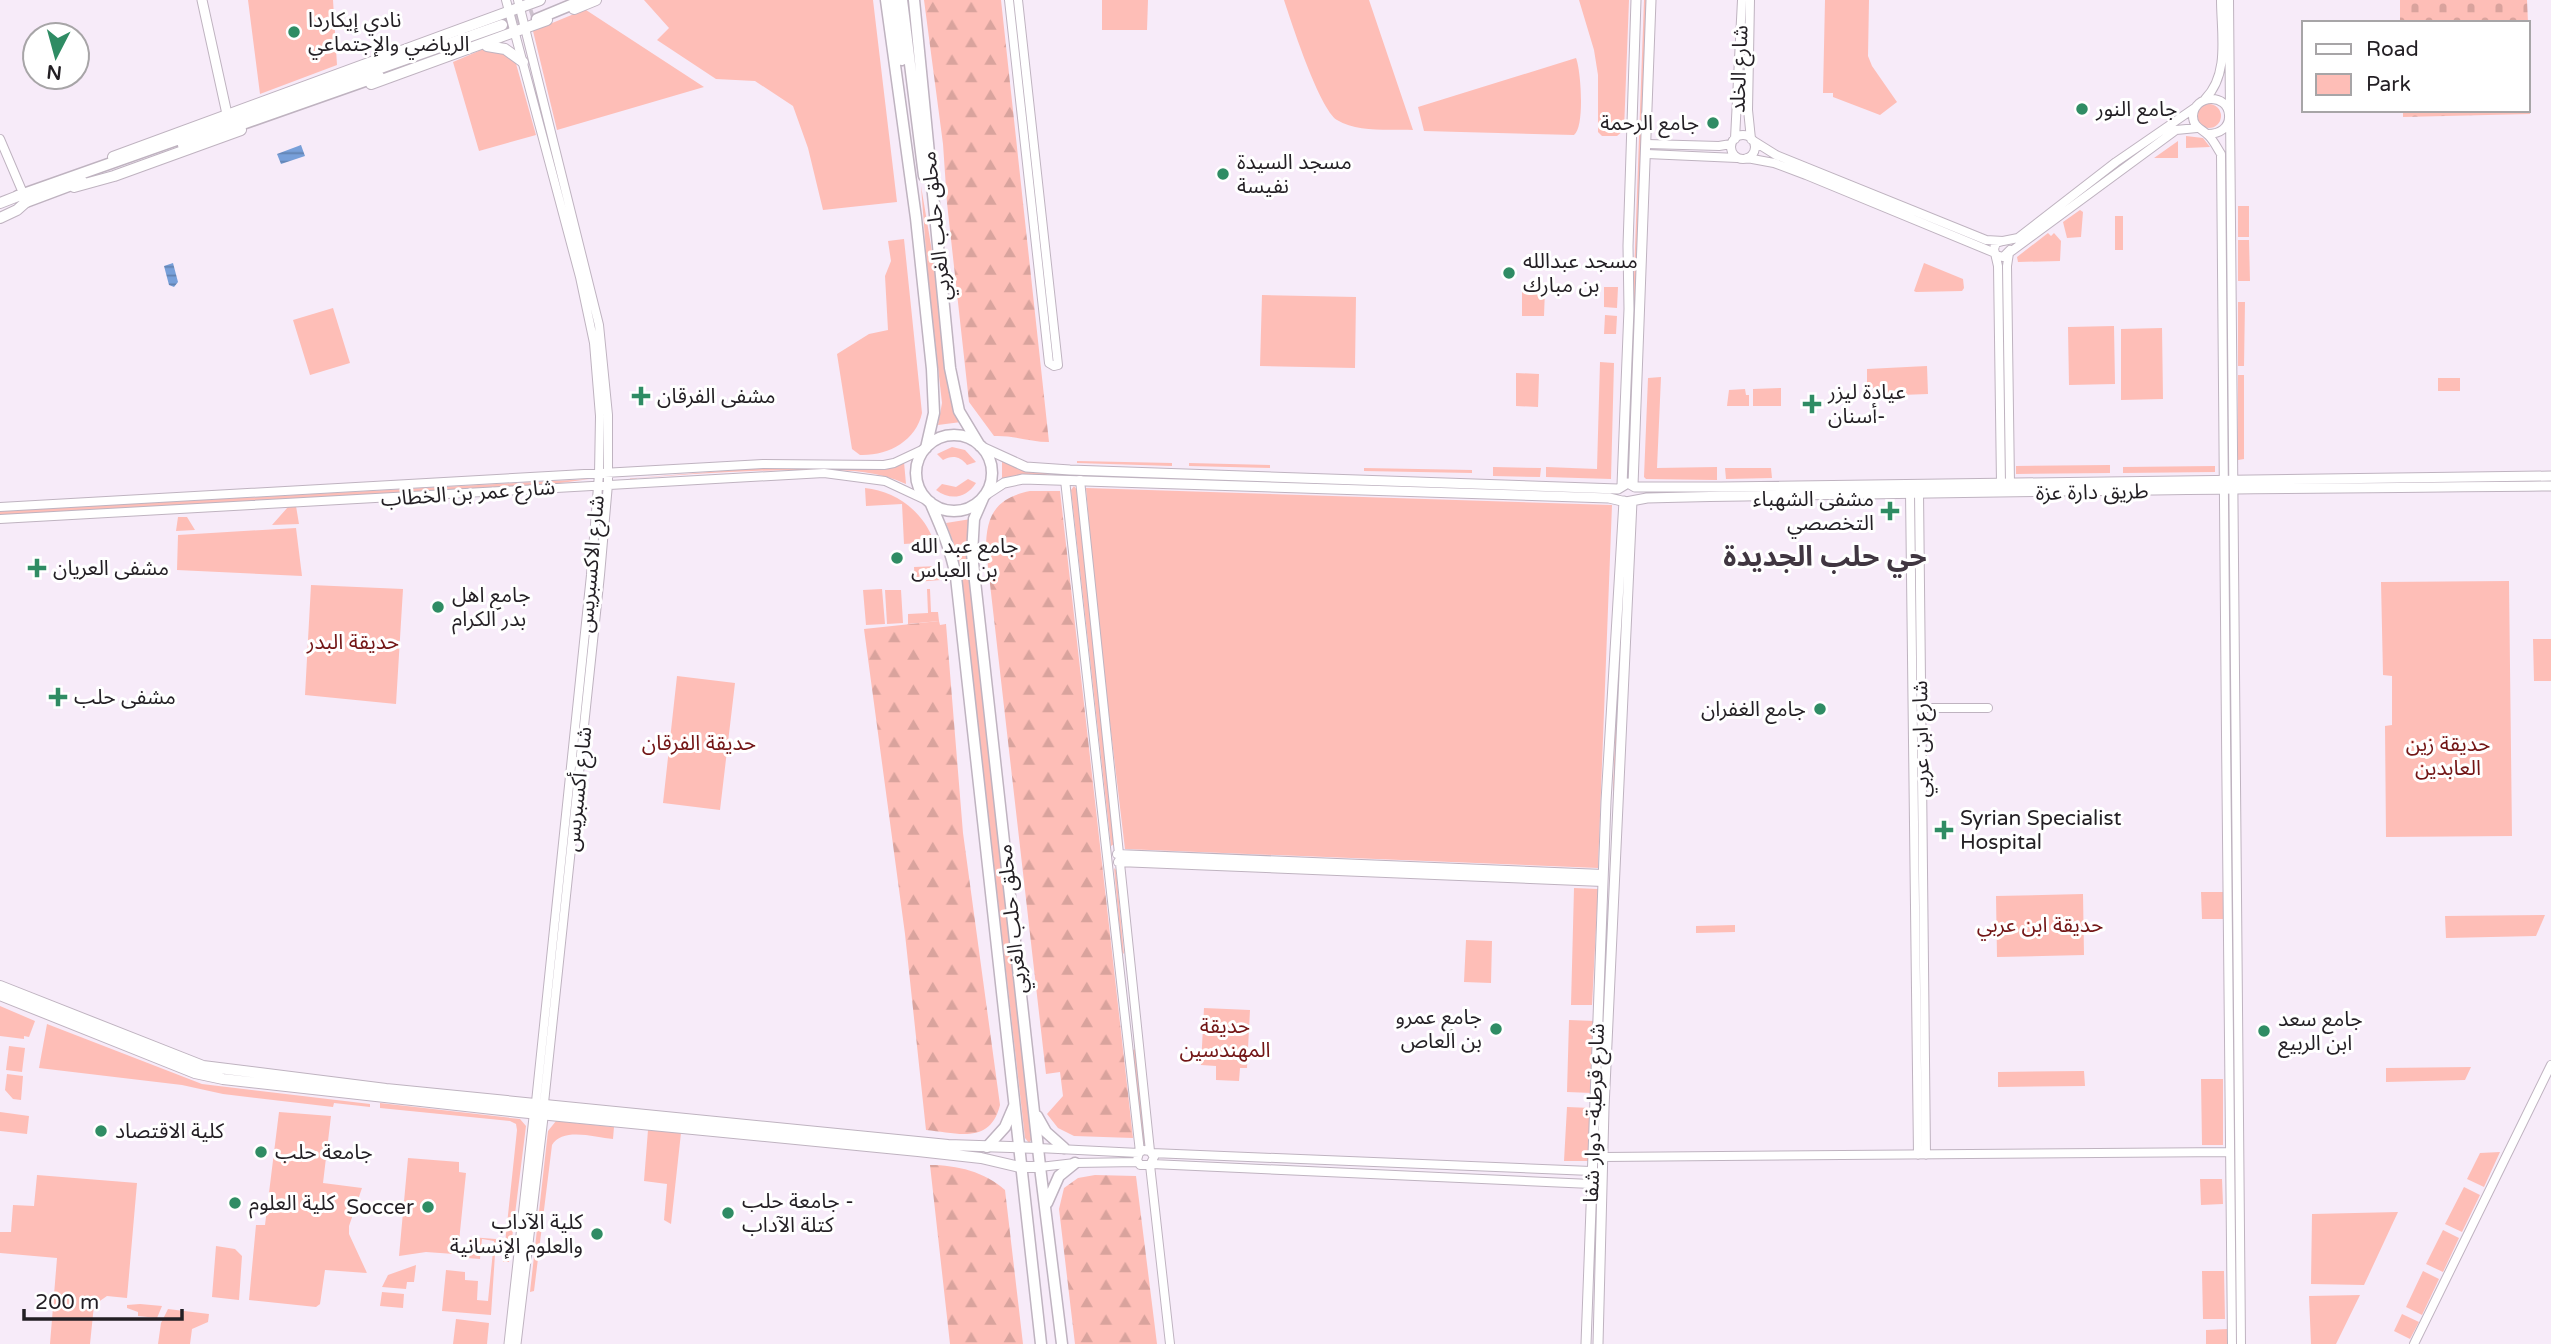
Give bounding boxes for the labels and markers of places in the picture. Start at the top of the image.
place label: نادي إيكاردا الرياضي والإجتماعي [308,8,470,60]
marker: نادي إيكاردا الرياضي والإجتماعي [286,24,302,40]
place label: جامع النور [2095,97,2177,124]
marker: جامع النور [2074,101,2090,117]
place label: جامع الرحمة [1600,111,1699,138]
marker: جامع الرحمة [1705,115,1721,131]
place label: مسجد السيدة نفيسة [1237,150,1352,199]
marker: مسجد السيدة نفيسة [1215,166,1231,182]
place label: مسجد عبدالله بن مبارك [1523,249,1638,298]
marker: مسجد عبدالله بن مبارك [1501,265,1517,281]
place label: عيادة ليزر أسنان- [1827,380,1906,429]
place label: مشفى الفرقان [657,384,776,409]
marker: مشفى الفرقان [631,386,651,406]
marker: عيادة ليزر أسنان- [1802,394,1822,414]
place label: مشفى الشهباء التخصصي [1753,487,1874,539]
marker: مشفى الشهباء التخصصي [1880,501,1900,521]
place label: جامع عبد الله بن العباس [911,534,1018,583]
marker: جامع عبد الله بن العباس [889,550,905,566]
place label: مشفى العريان [53,556,169,581]
marker: مشفى العريان [27,558,47,578]
place label: جامع اهل بدر الكرام [452,583,531,635]
marker: جامع اهل بدر الكرام [430,599,446,615]
place label: مشفى حلب [74,685,176,710]
marker: مشفى حلب [48,687,68,707]
place label: جامع الغفران [1701,697,1806,724]
marker: جامع الغفران [1812,701,1828,717]
place label: Syrian Specialist Hospital [1960,806,2121,855]
marker: Syrian Specialist Hospital [1934,820,1954,840]
place label: جامع عمرو بن العاص [1395,1005,1482,1054]
place label: جامع سعد ابن الربيع [2278,1007,2363,1058]
marker: جامع عمرو بن العاص [1488,1021,1504,1037]
marker: جامع سعد ابن الربيع [2256,1023,2272,1039]
place label: كلية الاقتصاد [115,1119,224,1144]
marker: كلية الاقتصاد [93,1123,109,1139]
place label: جامعة حلب [275,1140,373,1165]
marker: جامعة حلب [253,1144,269,1160]
place label: جامعة حلب - كتلة الآداب [742,1189,854,1238]
place label: كلية العلوم [249,1191,336,1219]
marker: كلية العلوم [227,1195,243,1211]
place label: Soccer [346,1195,414,1220]
marker: Soccer [420,1199,436,1215]
marker: جامعة حلب - كتلة الآداب [720,1205,736,1221]
place label: كلية الآداب والعلوم الإنسانية [450,1210,583,1262]
marker: كلية الآداب والعلوم الإنسانية [589,1226,605,1242]

